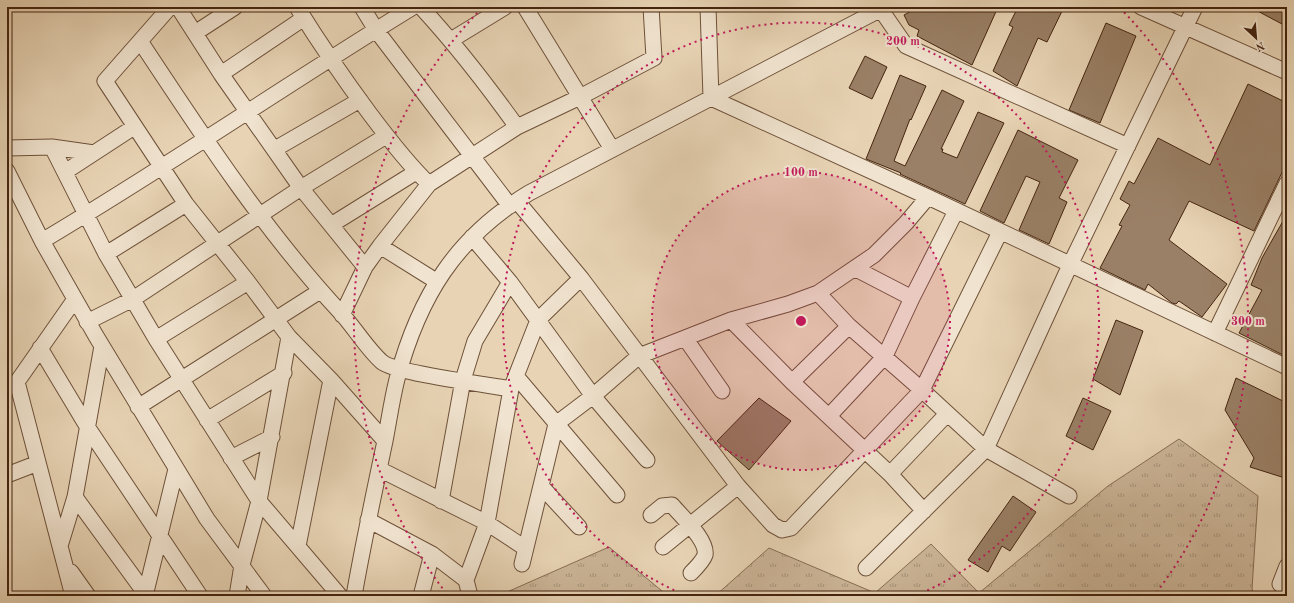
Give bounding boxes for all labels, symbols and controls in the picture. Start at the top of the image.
north arrow [1236,18,1276,58]
text: 200 m [886,36,920,48]
text: N [1253,39,1266,53]
text: 100 m [784,167,818,179]
centre of rings [794,314,808,328]
text: 300 m [1231,316,1265,328]

